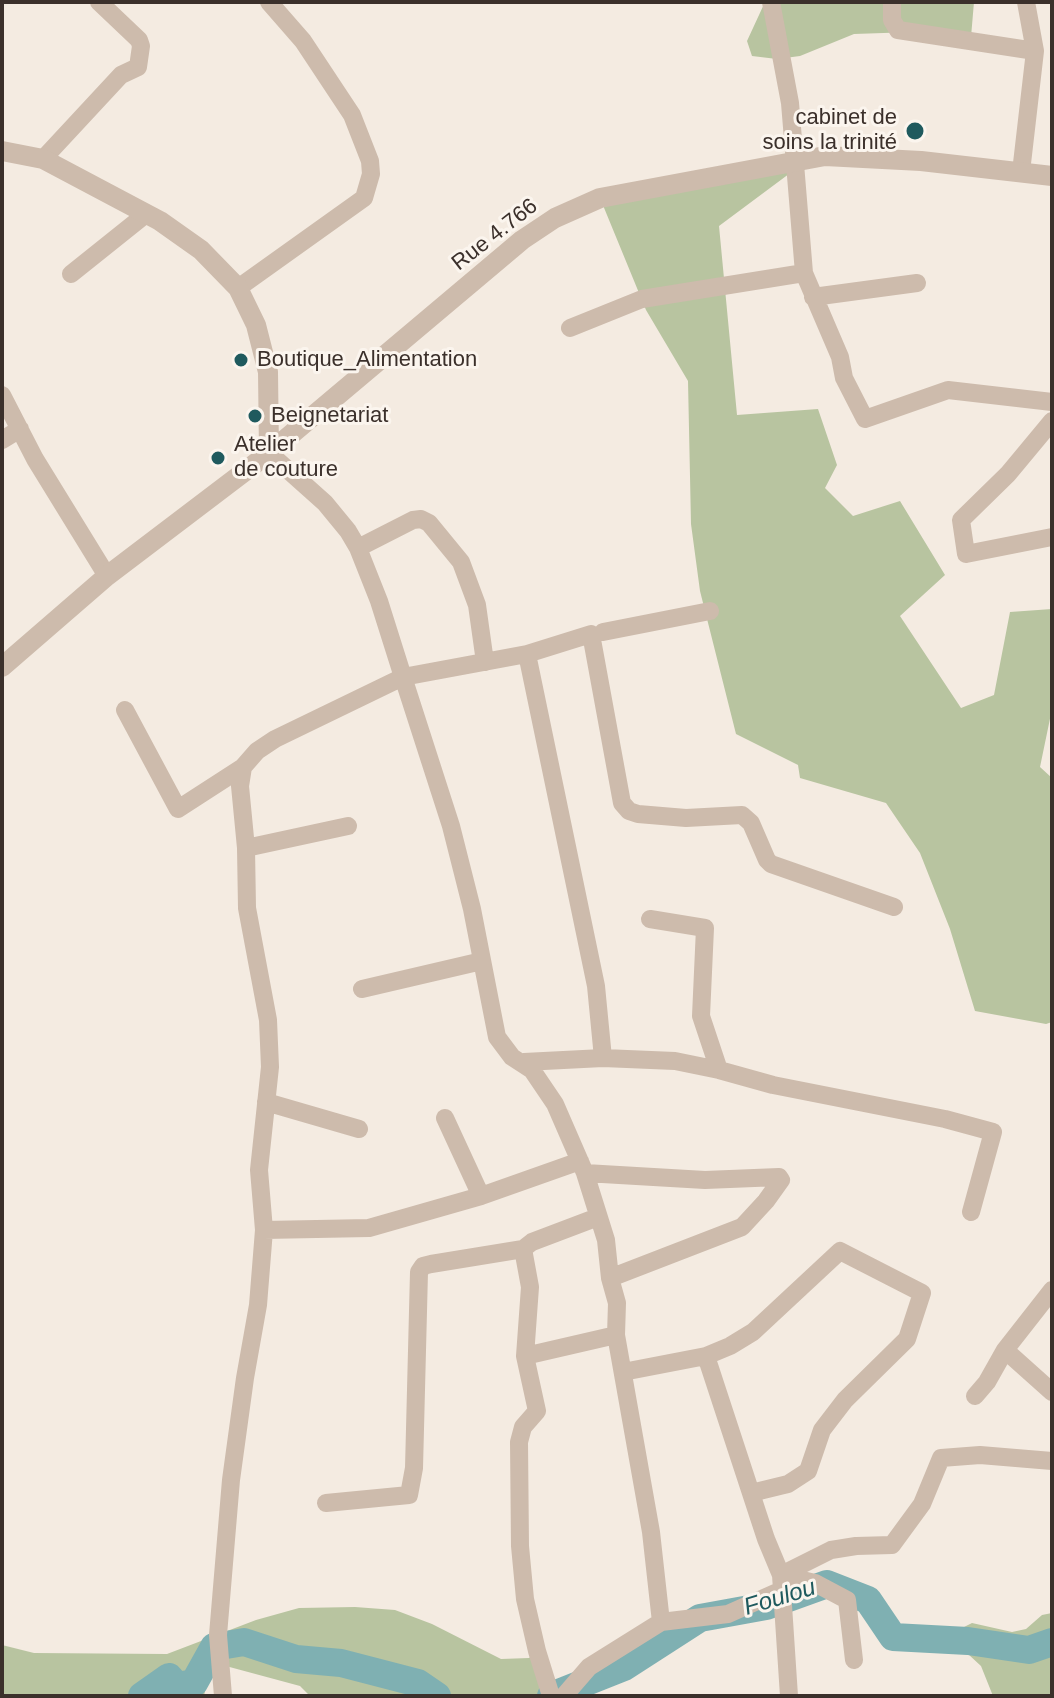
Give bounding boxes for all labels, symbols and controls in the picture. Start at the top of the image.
place label: cabinet de soins la trinité [762,105,897,156]
marker: cabinet de soins la trinité [904,120,926,142]
street label: Rue 4.766 [447,193,543,277]
place label: Boutique_Alimentation [257,347,477,373]
marker: Boutique_Alimentation [232,351,250,369]
place label: Beignetariat [271,403,388,429]
marker: Beignetariat [246,407,264,425]
place label: Atelier de couture [234,432,338,484]
marker: Atelier de couture [209,449,227,467]
water label: Foulou [741,1574,819,1622]

